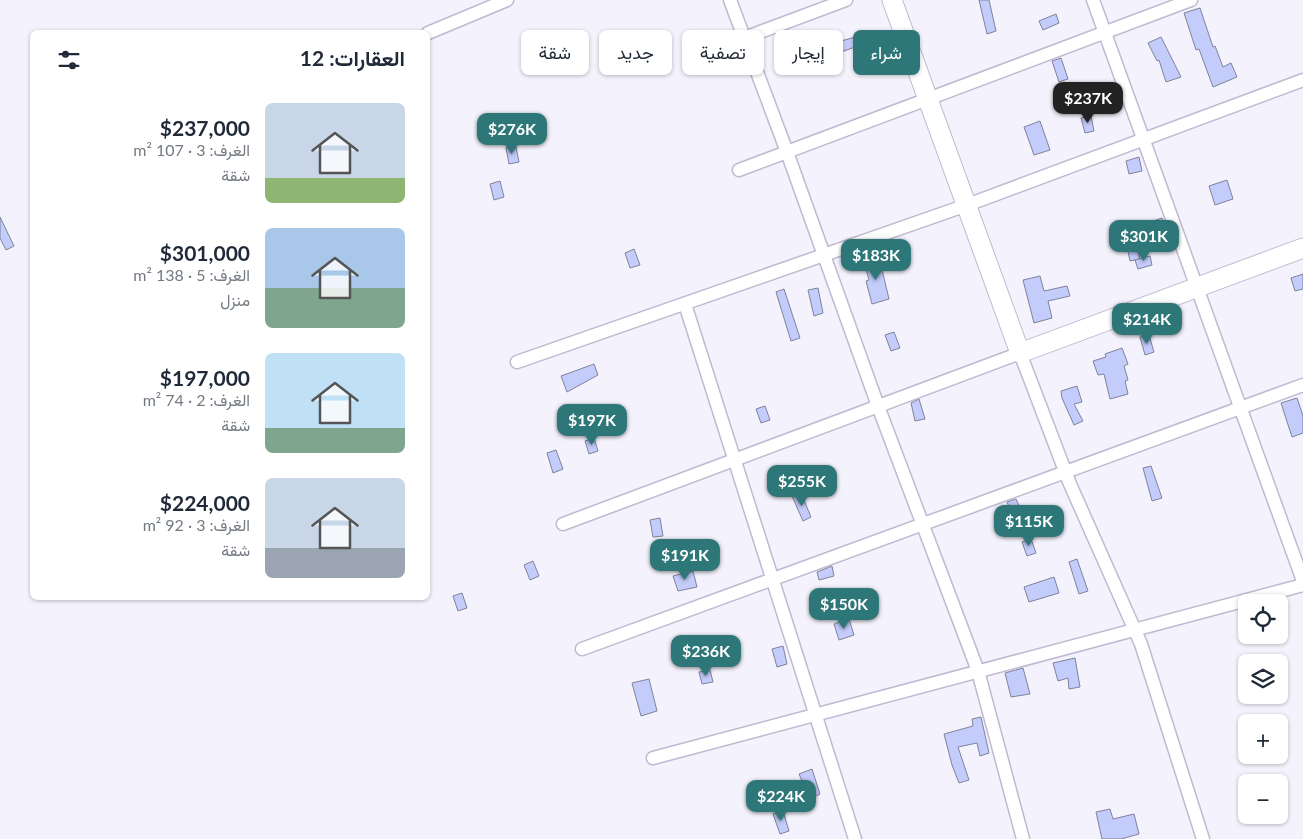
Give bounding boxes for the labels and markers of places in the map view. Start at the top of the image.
pin: $237K [1053,82,1123,124]
pin: $276K [477,112,547,155]
pin: $301K [1109,220,1179,262]
pin: $183K [841,238,911,281]
pin: $214K [1112,302,1182,345]
pin: $197K [557,404,627,446]
pin: $255K [767,464,837,507]
pin: $115K [994,504,1064,547]
pin: $191K [650,538,720,581]
pin: $150K [809,588,879,630]
pin: $236K [671,634,741,677]
pin: $224K [746,780,816,822]

